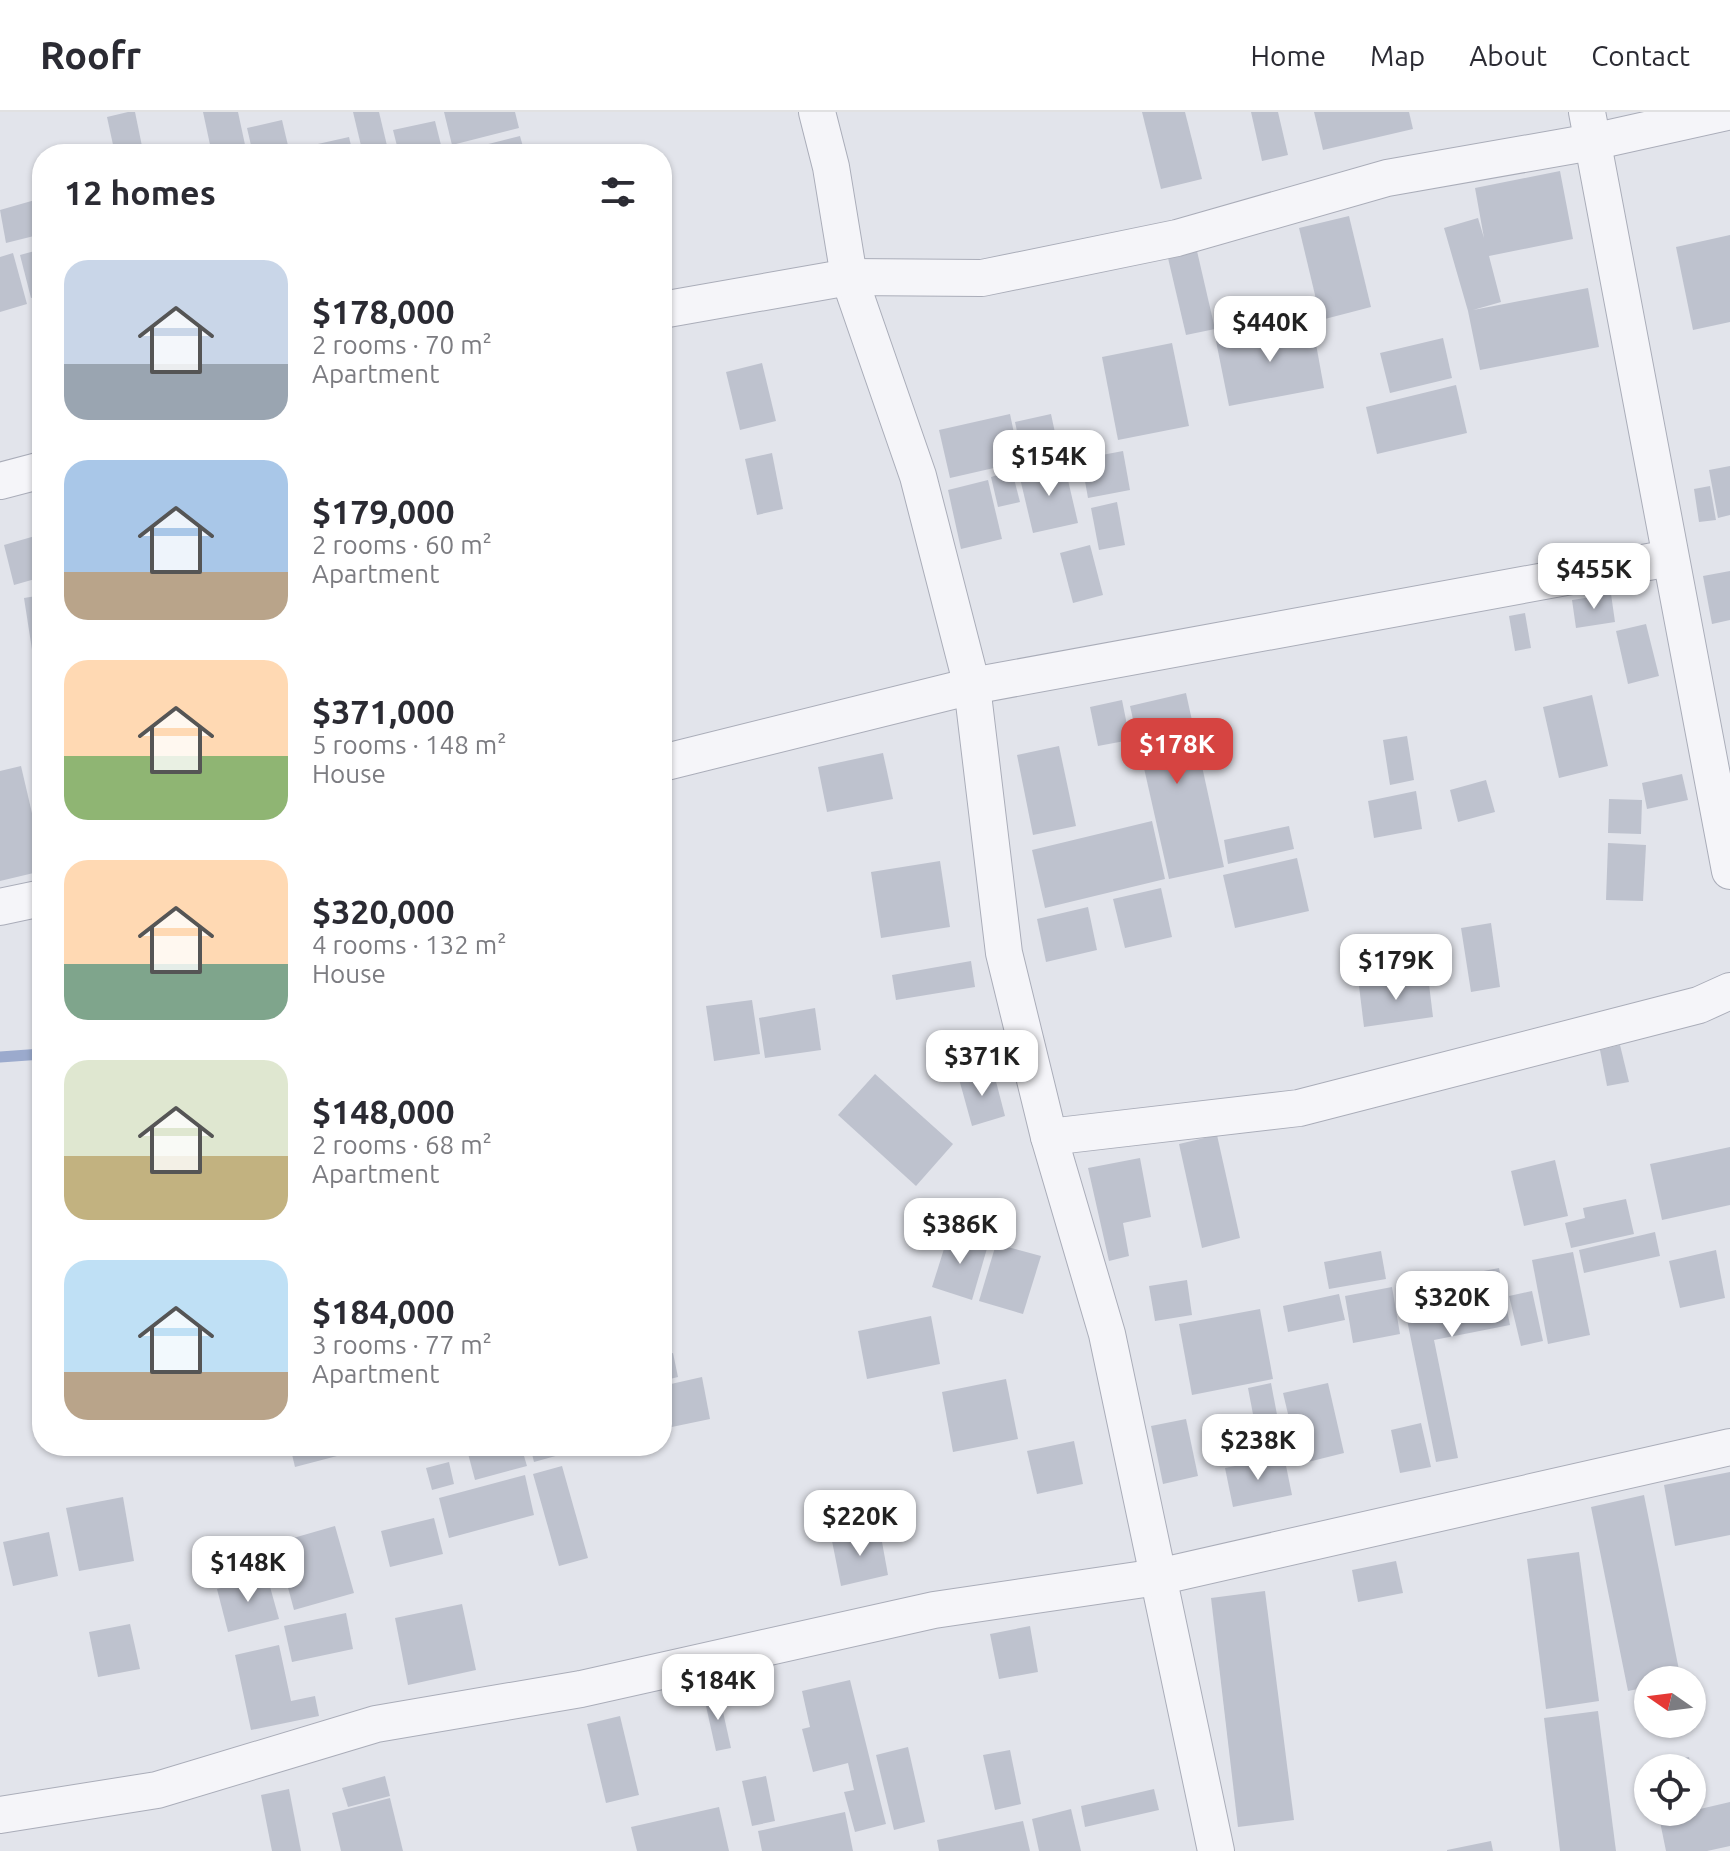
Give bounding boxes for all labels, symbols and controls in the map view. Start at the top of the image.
text: Roofr [40,34,141,76]
text: Home [1251,40,1326,71]
text: Map [1370,40,1425,71]
text: About [1469,40,1547,71]
text: Contact [1591,40,1690,71]
icon: filters [596,170,640,214]
text: 12 homes [64,173,216,211]
icon: home [128,292,224,388]
text: $178,000 [312,292,455,330]
pin: $440K [1214,296,1326,364]
text: $440K [1232,307,1308,336]
text: 2 rooms · 70 m² [312,330,492,359]
text: Apartment [312,359,439,388]
pin: $154K [993,430,1105,498]
text: $154K [1011,441,1087,470]
icon: home [128,492,224,588]
text: $179,000 [312,492,455,530]
text: 2 rooms · 60 m² [312,530,492,559]
pin: $455K [1538,543,1650,611]
text: $455K [1556,554,1632,583]
text: Apartment [312,559,439,588]
icon: home [128,692,224,788]
text: $371,000 [312,692,455,730]
pin: $178K [1121,718,1233,786]
text: $178K [1139,729,1215,758]
text: 5 rooms · 148 m² [312,730,507,759]
text: House [312,759,386,788]
icon: home [128,892,224,988]
text: $320,000 [312,892,455,930]
text: 4 rooms · 132 m² [312,930,507,959]
pin: $179K [1340,934,1452,1002]
text: $179K [1358,945,1434,974]
text: House [312,959,386,988]
pin: $371K [926,1030,1038,1098]
text: $371K [944,1041,1020,1070]
icon: home [128,1092,224,1188]
text: $148,000 [312,1092,455,1130]
text: 2 rooms · 68 m² [312,1130,492,1159]
text: Apartment [312,1159,439,1188]
pin: $386K [904,1198,1016,1266]
text: $386K [922,1209,998,1238]
pin: $320K [1396,1271,1508,1339]
text: $320K [1414,1282,1490,1311]
icon: home [128,1292,224,1388]
text: $184,000 [312,1292,455,1330]
text: 3 rooms · 77 m² [312,1330,492,1359]
text: Apartment [312,1359,439,1388]
pin: $238K [1202,1414,1314,1482]
text: $238K [1220,1425,1296,1454]
pin: $220K [804,1490,916,1558]
text: $220K [822,1501,898,1530]
pin: $148K [192,1536,304,1604]
text: $148K [210,1547,286,1576]
pin: $184K [662,1654,774,1722]
text: $184K [680,1665,756,1694]
north arrow [1634,1666,1706,1738]
map controls [1634,1666,1706,1826]
button: locate [1634,1754,1706,1826]

